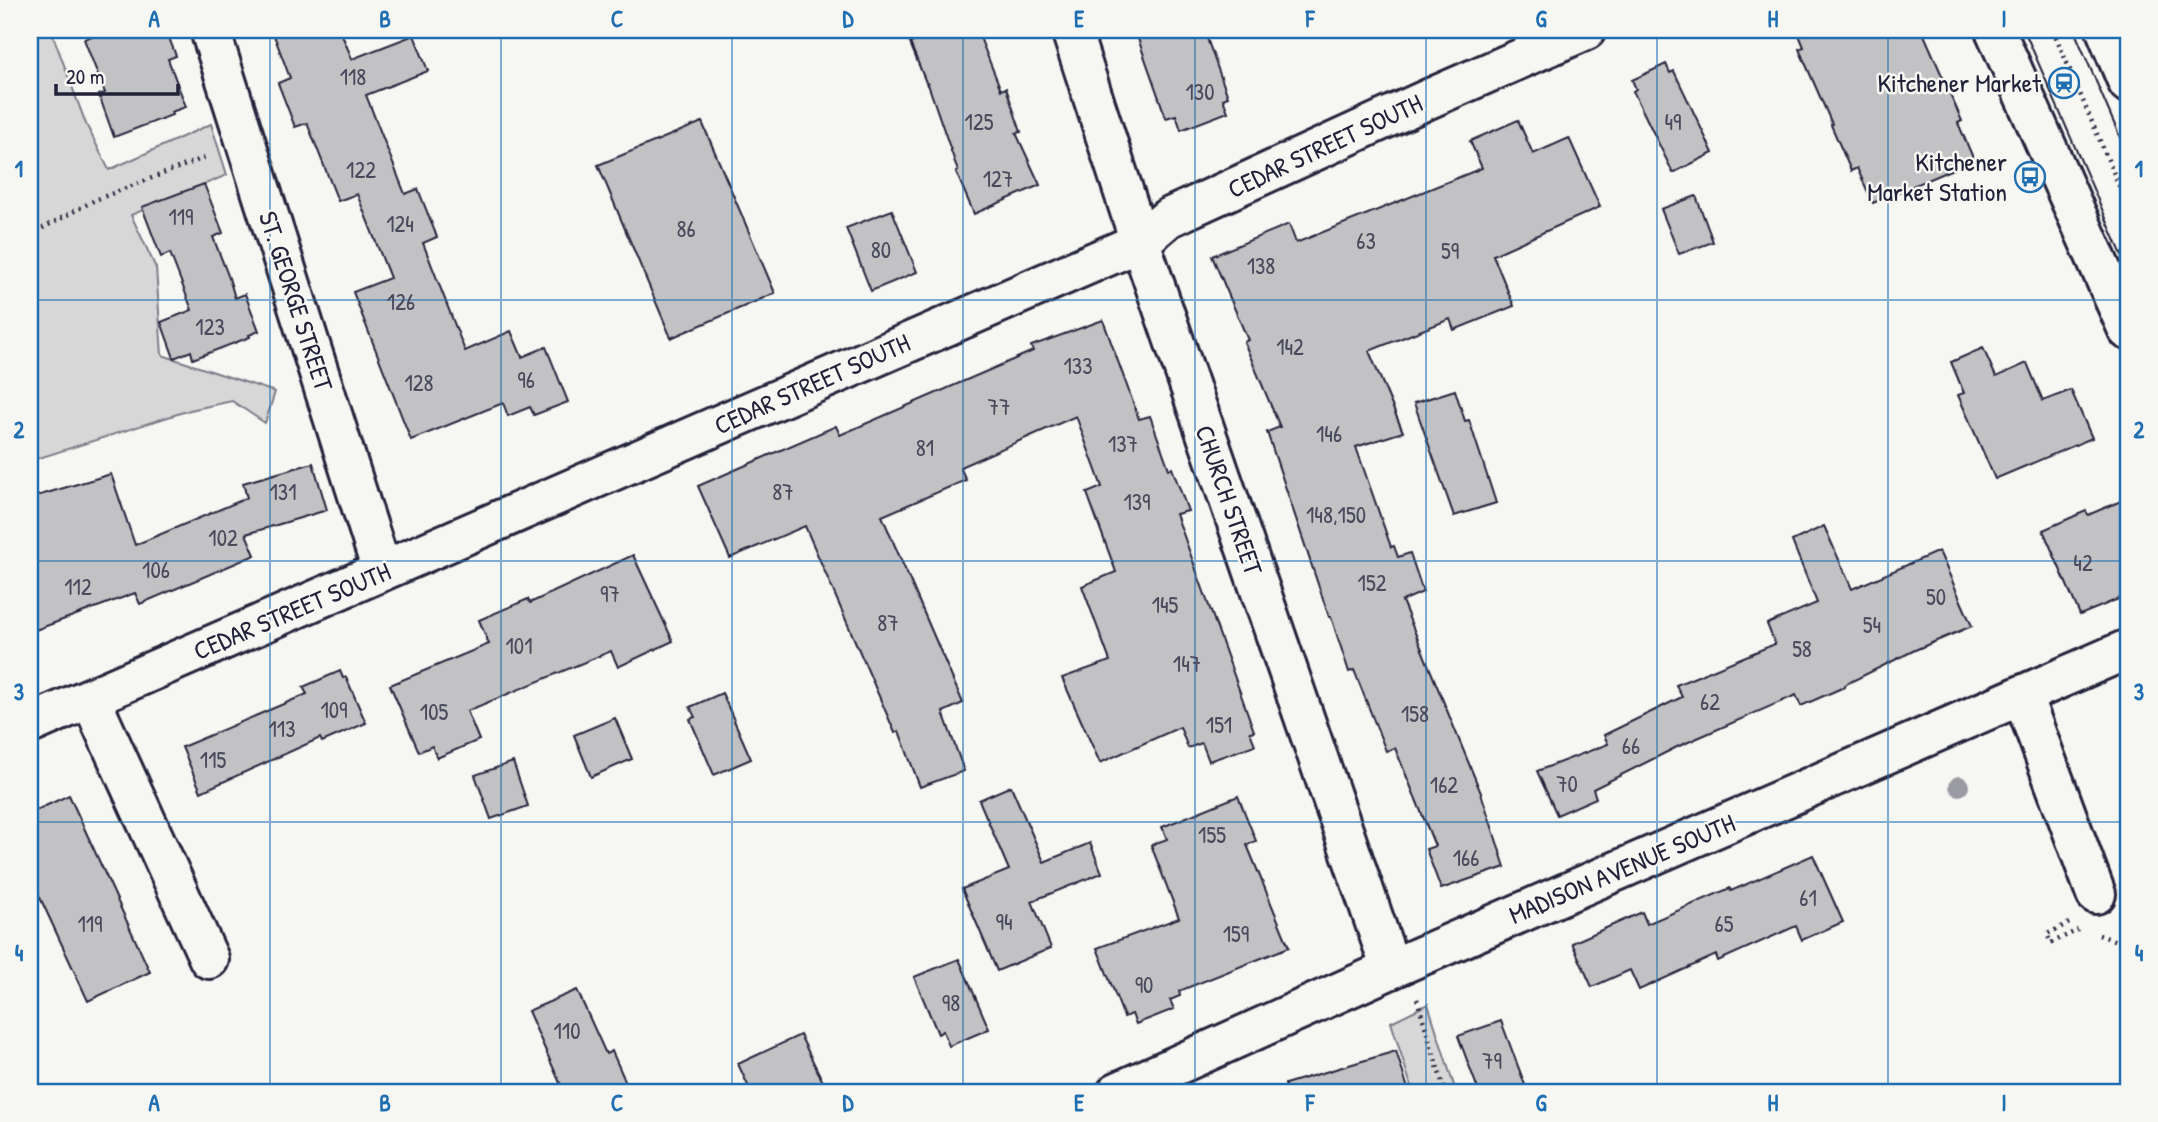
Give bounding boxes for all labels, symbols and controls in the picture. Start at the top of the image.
text: A [148,3,160,34]
text: B [379,3,391,34]
text: C [611,3,623,34]
text: D [843,3,855,34]
text: E [1074,3,1085,34]
text: F [1305,3,1316,34]
text: G [1535,3,1547,34]
text: H [1768,3,1779,34]
text: I [2001,3,2007,34]
scale bar [56,52,178,96]
house number: 118 [340,61,366,92]
text: 20 m [66,62,104,91]
place label: Kitchener Market [1877,65,2042,100]
station icon: Kitchener Market [2047,66,2081,100]
house number: 130 [1186,76,1214,107]
street label: CEDAR STREET SOUTH [1222,85,1428,206]
house number: 125 [965,106,994,137]
house number: 49 [1664,106,1682,137]
place label: Kitchener Market Station [1867,144,2007,209]
text: 1 [15,153,23,184]
text: 1 [2135,153,2143,184]
house number: 122 [346,154,376,185]
bus stop icon: Kitchener Market Station [2013,160,2047,194]
house number: 127 [983,163,1013,194]
house number: 119 [168,201,194,232]
street label: ST. GEORGE STREET [251,207,342,396]
house number: 124 [386,208,414,239]
house number: 86 [676,213,696,244]
house number: 63 [1356,225,1376,256]
house number: 80 [871,234,891,265]
house number: 59 [1441,235,1459,266]
house number: 138 [1247,250,1275,281]
house number: 126 [387,286,415,317]
house number: 123 [195,311,225,342]
street label: CEDAR STREET SOUTH [708,325,915,442]
house number: 142 [1276,331,1304,362]
house number: 133 [1064,350,1092,381]
house number: 96 [517,364,535,395]
house number: 128 [404,367,434,398]
house number: 77 [988,391,1010,422]
text: 2 [14,414,25,445]
text: 2 [2134,414,2145,445]
house number: 146 [1316,418,1342,449]
street label: CHURCH STREET [1188,420,1272,580]
house number: 137 [1108,428,1138,459]
house number: 81 [916,432,934,463]
house number: 131 [269,476,297,507]
house number: 87 [772,476,794,507]
house number: 139 [1123,486,1151,517]
house number: 148,150 [1306,499,1366,530]
house number: 102 [208,522,238,553]
house number: 42 [2073,547,2093,578]
street label: CEDAR STREET SOUTH [188,553,396,668]
house number: 106 [142,554,170,585]
house number: 152 [1358,567,1387,598]
house number: 112 [64,571,92,602]
house number: 97 [600,578,620,609]
house number: 50 [1926,581,1946,612]
house number: 145 [1152,589,1179,620]
house number: 87 [877,607,899,638]
house number: 54 [1863,609,1881,640]
house number: 101 [505,630,533,661]
house number: 58 [1792,633,1812,664]
house number: 147 [1173,648,1201,679]
text: 3 [14,676,24,707]
text: 3 [2134,676,2144,707]
house number: 62 [1700,686,1720,717]
house number: 109 [320,694,348,725]
house number: 105 [420,696,448,727]
house number: 158 [1401,698,1429,729]
house number: 151 [1206,709,1232,740]
house number: 113 [268,713,296,744]
house number: 66 [1622,730,1640,761]
house number: 115 [200,744,226,775]
house number: 70 [1556,768,1578,799]
house number: 162 [1430,769,1458,800]
street label: MADISON AVENUE SOUTH [1503,805,1740,932]
house number: 155 [1198,819,1226,850]
house number: 166 [1453,842,1479,873]
house number: 61 [1799,882,1817,913]
house number: 94 [995,906,1013,937]
house number: 119 [77,908,103,939]
house number: 65 [1715,908,1734,939]
house number: 159 [1223,918,1249,949]
text: 4 [15,937,24,968]
text: 4 [2135,937,2144,968]
house number: 90 [1135,969,1153,1000]
house number: 98 [942,987,960,1018]
house number: 110 [553,1015,581,1046]
house number: 79 [1482,1045,1502,1076]
text: A [148,1087,160,1118]
text: B [379,1087,391,1118]
text: C [611,1087,623,1118]
text: D [843,1087,855,1118]
text: E [1074,1087,1085,1118]
text: F [1305,1087,1316,1118]
text: G [1535,1087,1547,1118]
text: H [1768,1087,1779,1118]
text: I [2001,1087,2007,1118]

